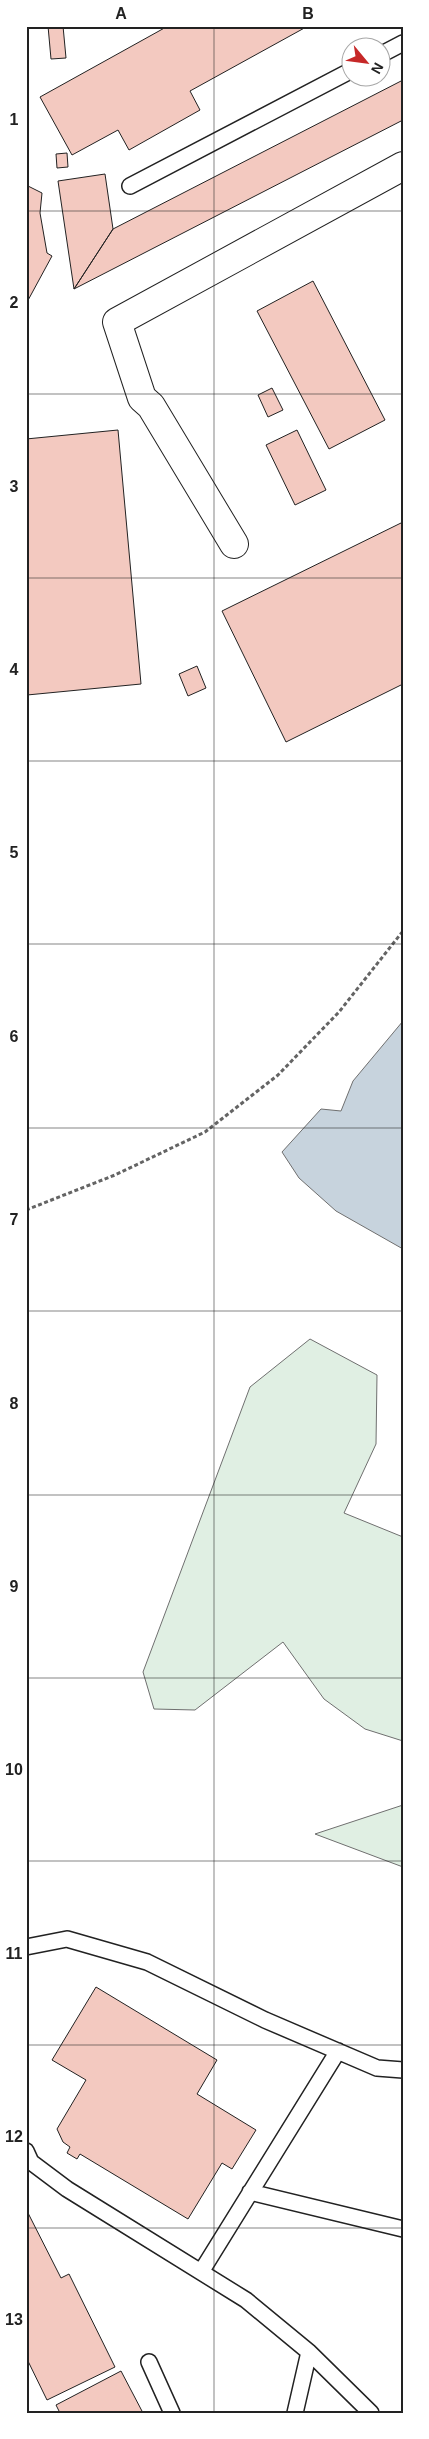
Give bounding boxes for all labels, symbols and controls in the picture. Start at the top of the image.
text: A [115,5,127,22]
text: B [302,5,314,22]
north arrow [342,38,392,88]
text: N [368,60,387,77]
text: 1 [10,111,19,128]
text: 2 [10,294,19,311]
text: 3 [10,478,19,495]
text: 4 [10,661,19,678]
text: 5 [10,844,19,861]
text: 6 [10,1028,19,1045]
text: 7 [10,1211,19,1228]
text: 8 [10,1395,19,1412]
text: 9 [10,1578,19,1595]
text: 10 [5,1761,23,1778]
text: 11 [6,1945,23,1962]
text: 12 [5,2128,23,2145]
text: 13 [5,2311,23,2328]

